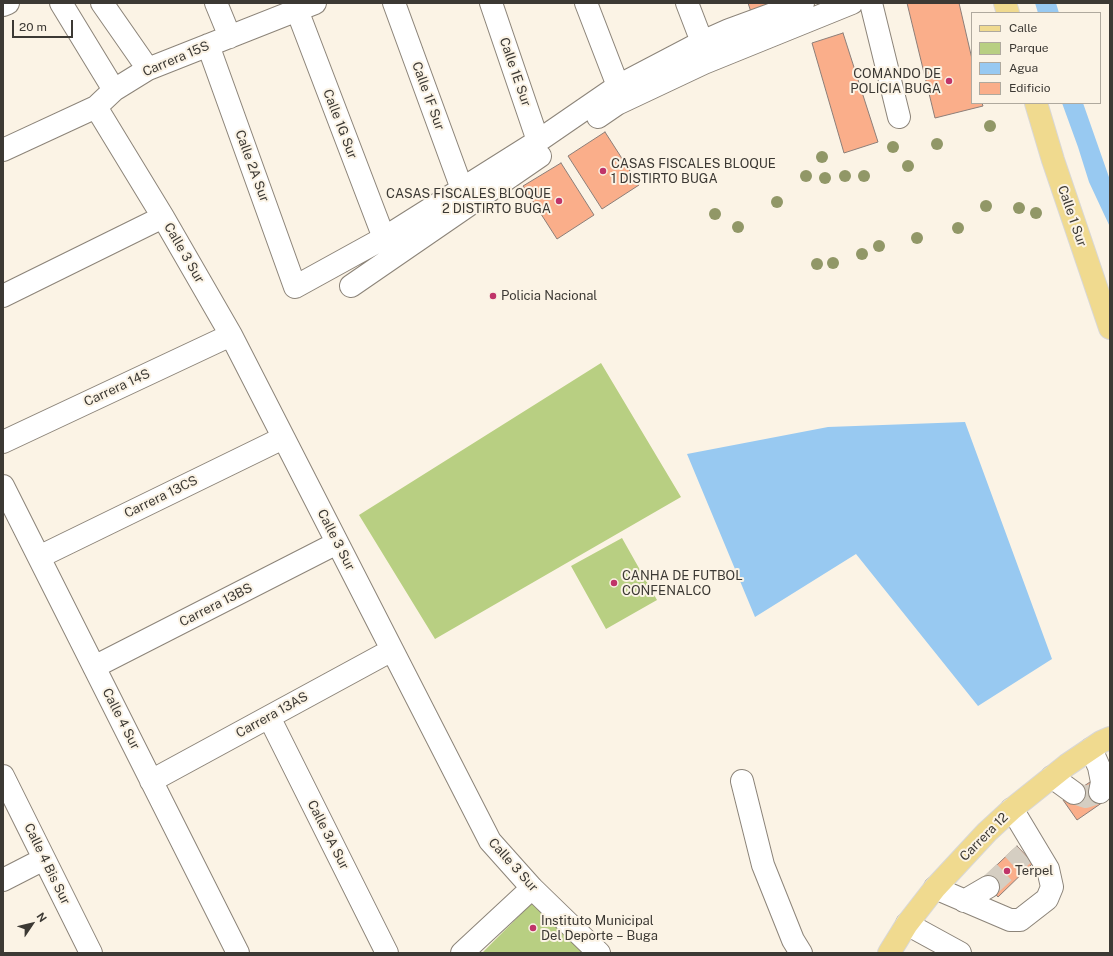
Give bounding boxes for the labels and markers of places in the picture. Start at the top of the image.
place label: COMANDO DE POLICIA BUGA [850,66,941,97]
marker: COMANDO DE POLICIA BUGA [944,76,954,86]
place label: CASAS FISCALES BLOQUE 1 DISTIRTO BUGA [611,156,776,187]
marker: CASAS FISCALES BLOQUE 1 DISTIRTO BUGA [598,166,608,176]
place label: CASAS FISCALES BLOQUE 2 DISTIRTO BUGA [386,186,551,217]
marker: CASAS FISCALES BLOQUE 2 DISTIRTO BUGA [554,196,564,206]
place label: Policia Nacional [501,288,597,304]
marker: Policia Nacional [488,291,498,301]
place label: CANHA DE FUTBOL CONFENALCO [622,568,743,599]
marker: CANHA DE FUTBOL CONFENALCO [609,578,619,588]
place label: Terpel [1015,863,1053,879]
marker: Terpel [1002,866,1012,876]
place label: Instituto Municipal Del Deporte – Buga [541,913,658,944]
marker: Instituto Municipal Del Deporte – Buga [528,923,538,933]

